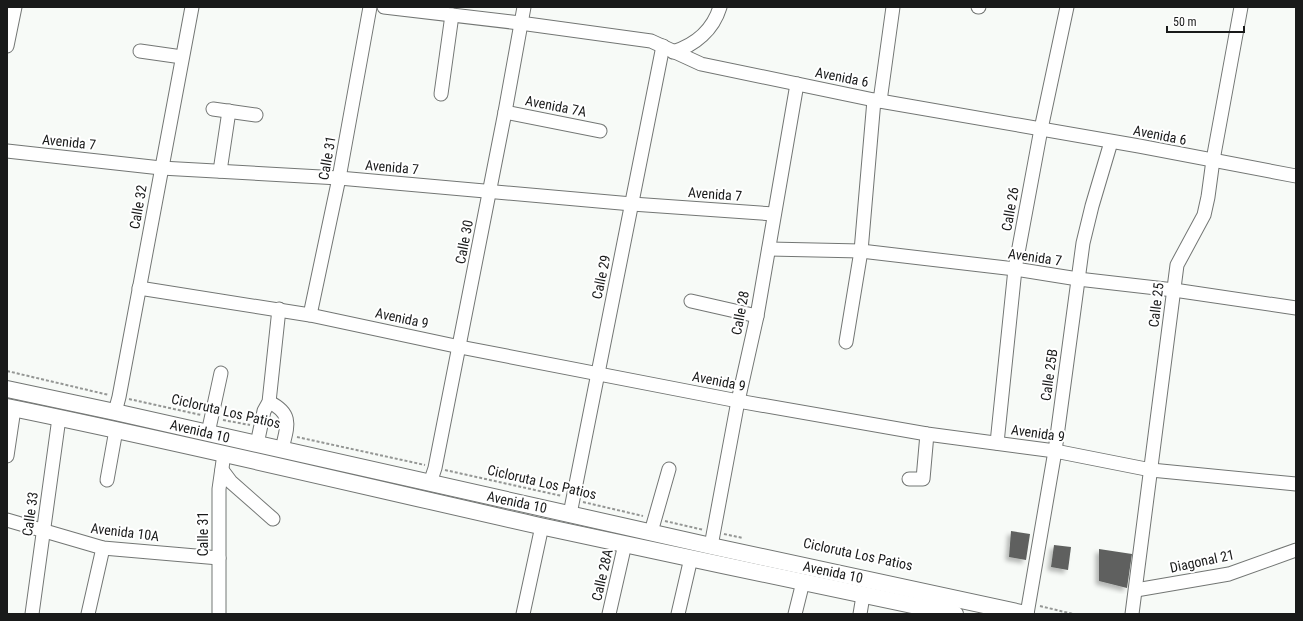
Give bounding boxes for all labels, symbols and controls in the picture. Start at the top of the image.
scale bar [1167,8,1244,34]
text: 50 m [1173,15,1197,29]
street label: Avenida 6 [814,64,870,90]
street label: Avenida 7A [524,92,588,120]
street label: Avenida 6 [1132,122,1188,148]
street label: Avenida 7 [41,131,97,153]
street label: Calle 31 [315,135,339,181]
street label: Avenida 7 [364,157,420,177]
street label: Calle 32 [126,184,150,230]
street label: Avenida 7 [688,184,743,204]
street label: Calle 26 [998,186,1022,232]
street label: Calle 30 [452,218,476,265]
street label: Avenida 7 [1007,245,1063,269]
street label: Calle 29 [589,253,613,301]
street label: Calle 25 [1145,282,1167,328]
street label: Calle 28 [728,289,752,336]
street label: Avenida 9 [374,305,430,331]
street label: Calle 25B [1037,348,1061,402]
street label: Avenida 9 [691,368,747,394]
street label: Cicloruta Los Patios [170,391,282,431]
street label: Avenida 10 [169,416,232,446]
street label: Avenida 9 [1010,421,1066,445]
street label: Cicloruta Los Patios [486,462,598,502]
street label: Avenida 10 [486,488,549,516]
street label: Calle 33 [19,491,41,537]
street label: Calle 31 [195,512,211,556]
street label: Avenida 10A [90,520,160,544]
street label: Cicloruta Los Patios [802,535,914,573]
street label: Diagonal 21 [1168,546,1236,576]
street label: Calle 28A [588,548,616,602]
street label: Avenida 10 [802,558,865,586]

